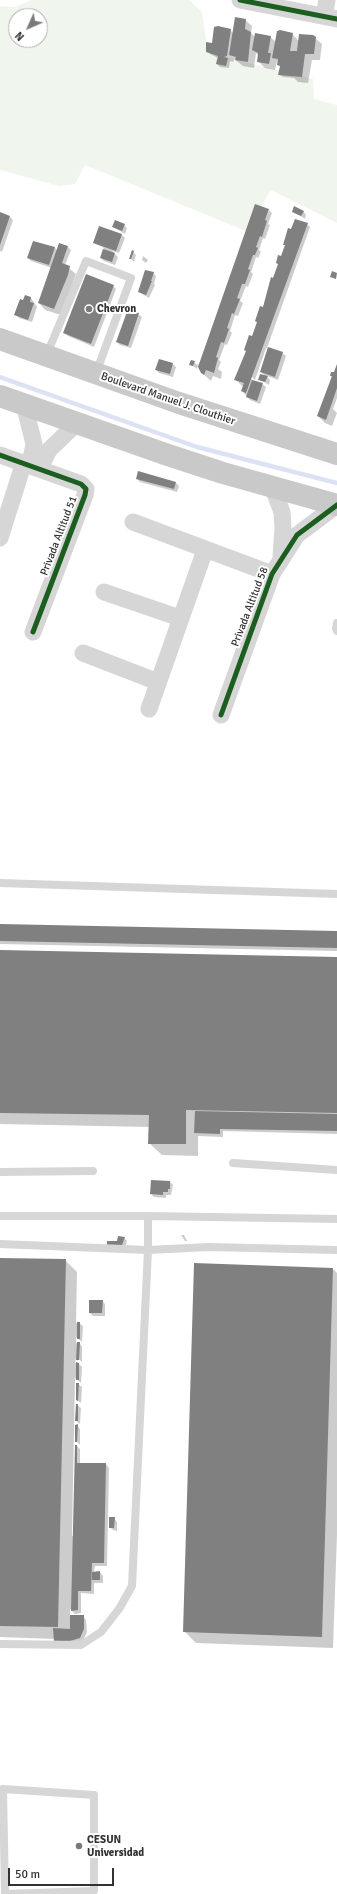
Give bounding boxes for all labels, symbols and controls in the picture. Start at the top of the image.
north arrow [8,8,48,48]
text: N [13,29,27,43]
place label: Chevron [97,302,136,316]
marker: Chevron [84,304,94,314]
street label: Boulevard Manuel J. Clouthier [99,370,237,428]
street label: Privada Altitud 51 [38,494,80,578]
street label: Privada Altitud 58 [229,565,271,649]
place label: CESUN Universidad [87,1833,144,1859]
marker: CESUN Universidad [74,1841,84,1851]
scale bar [10,1860,116,1886]
text: 50 m [15,1867,40,1882]

